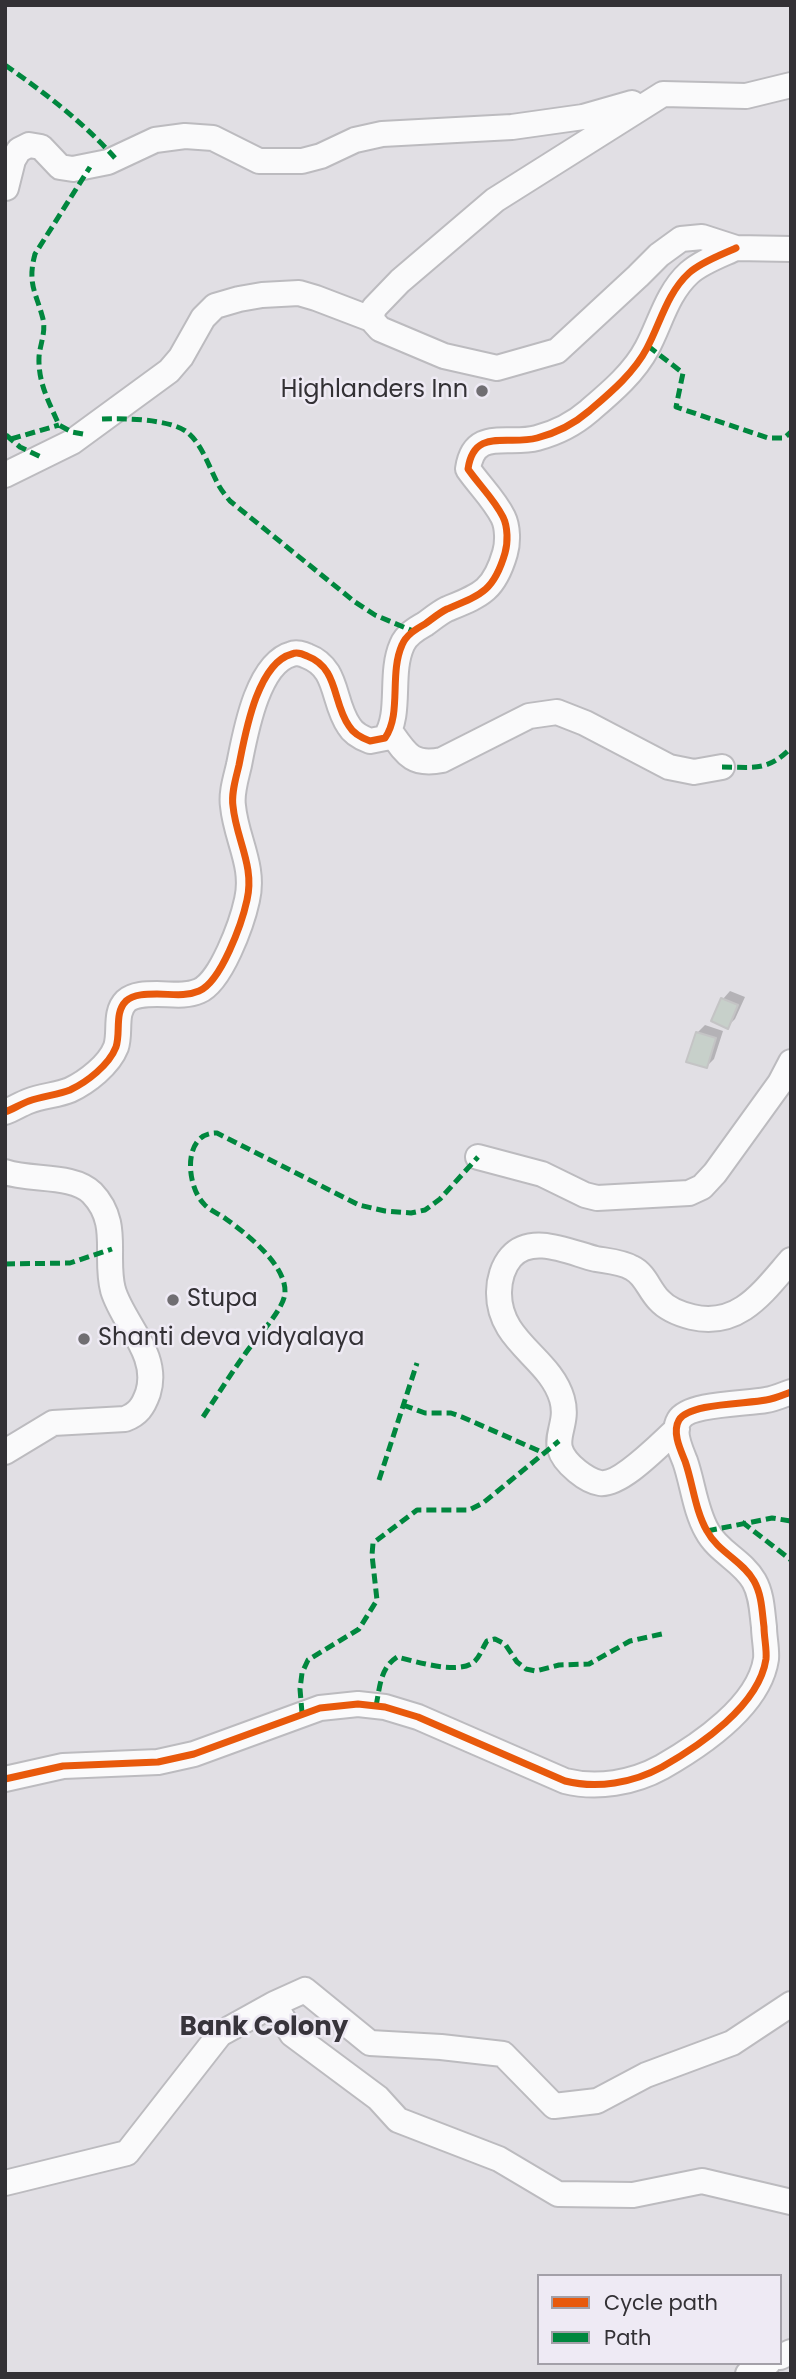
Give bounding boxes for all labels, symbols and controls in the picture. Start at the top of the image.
place label: Highlanders Inn [281,377,468,405]
marker: Highlanders Inn [474,383,490,399]
place label: Stupa [187,1286,258,1314]
marker: Stupa [165,1292,181,1308]
place label: Shanti deva vidyalaya [98,1325,364,1353]
marker: Shanti deva vidyalaya [76,1331,92,1347]
district label: Bank Colony [180,2012,348,2044]
legend [537,2274,782,2365]
text: Cycle path [604,2288,718,2317]
text: Path [604,2323,651,2352]

